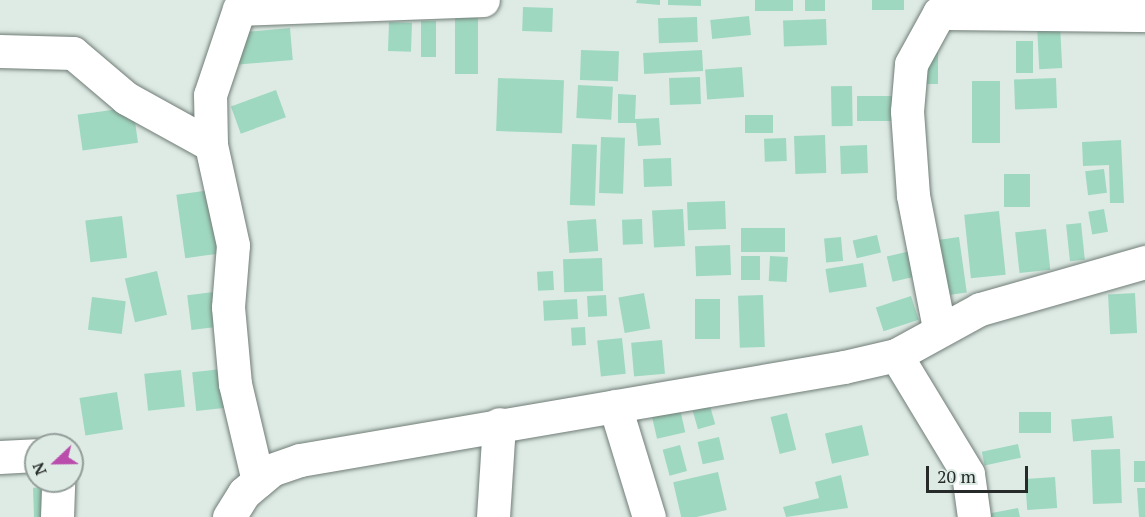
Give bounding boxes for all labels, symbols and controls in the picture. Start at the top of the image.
north arrow [24,433,84,493]
scale bar [929,454,1031,492]
text: N [27,459,52,479]
text: 20 m [937,464,976,488]

